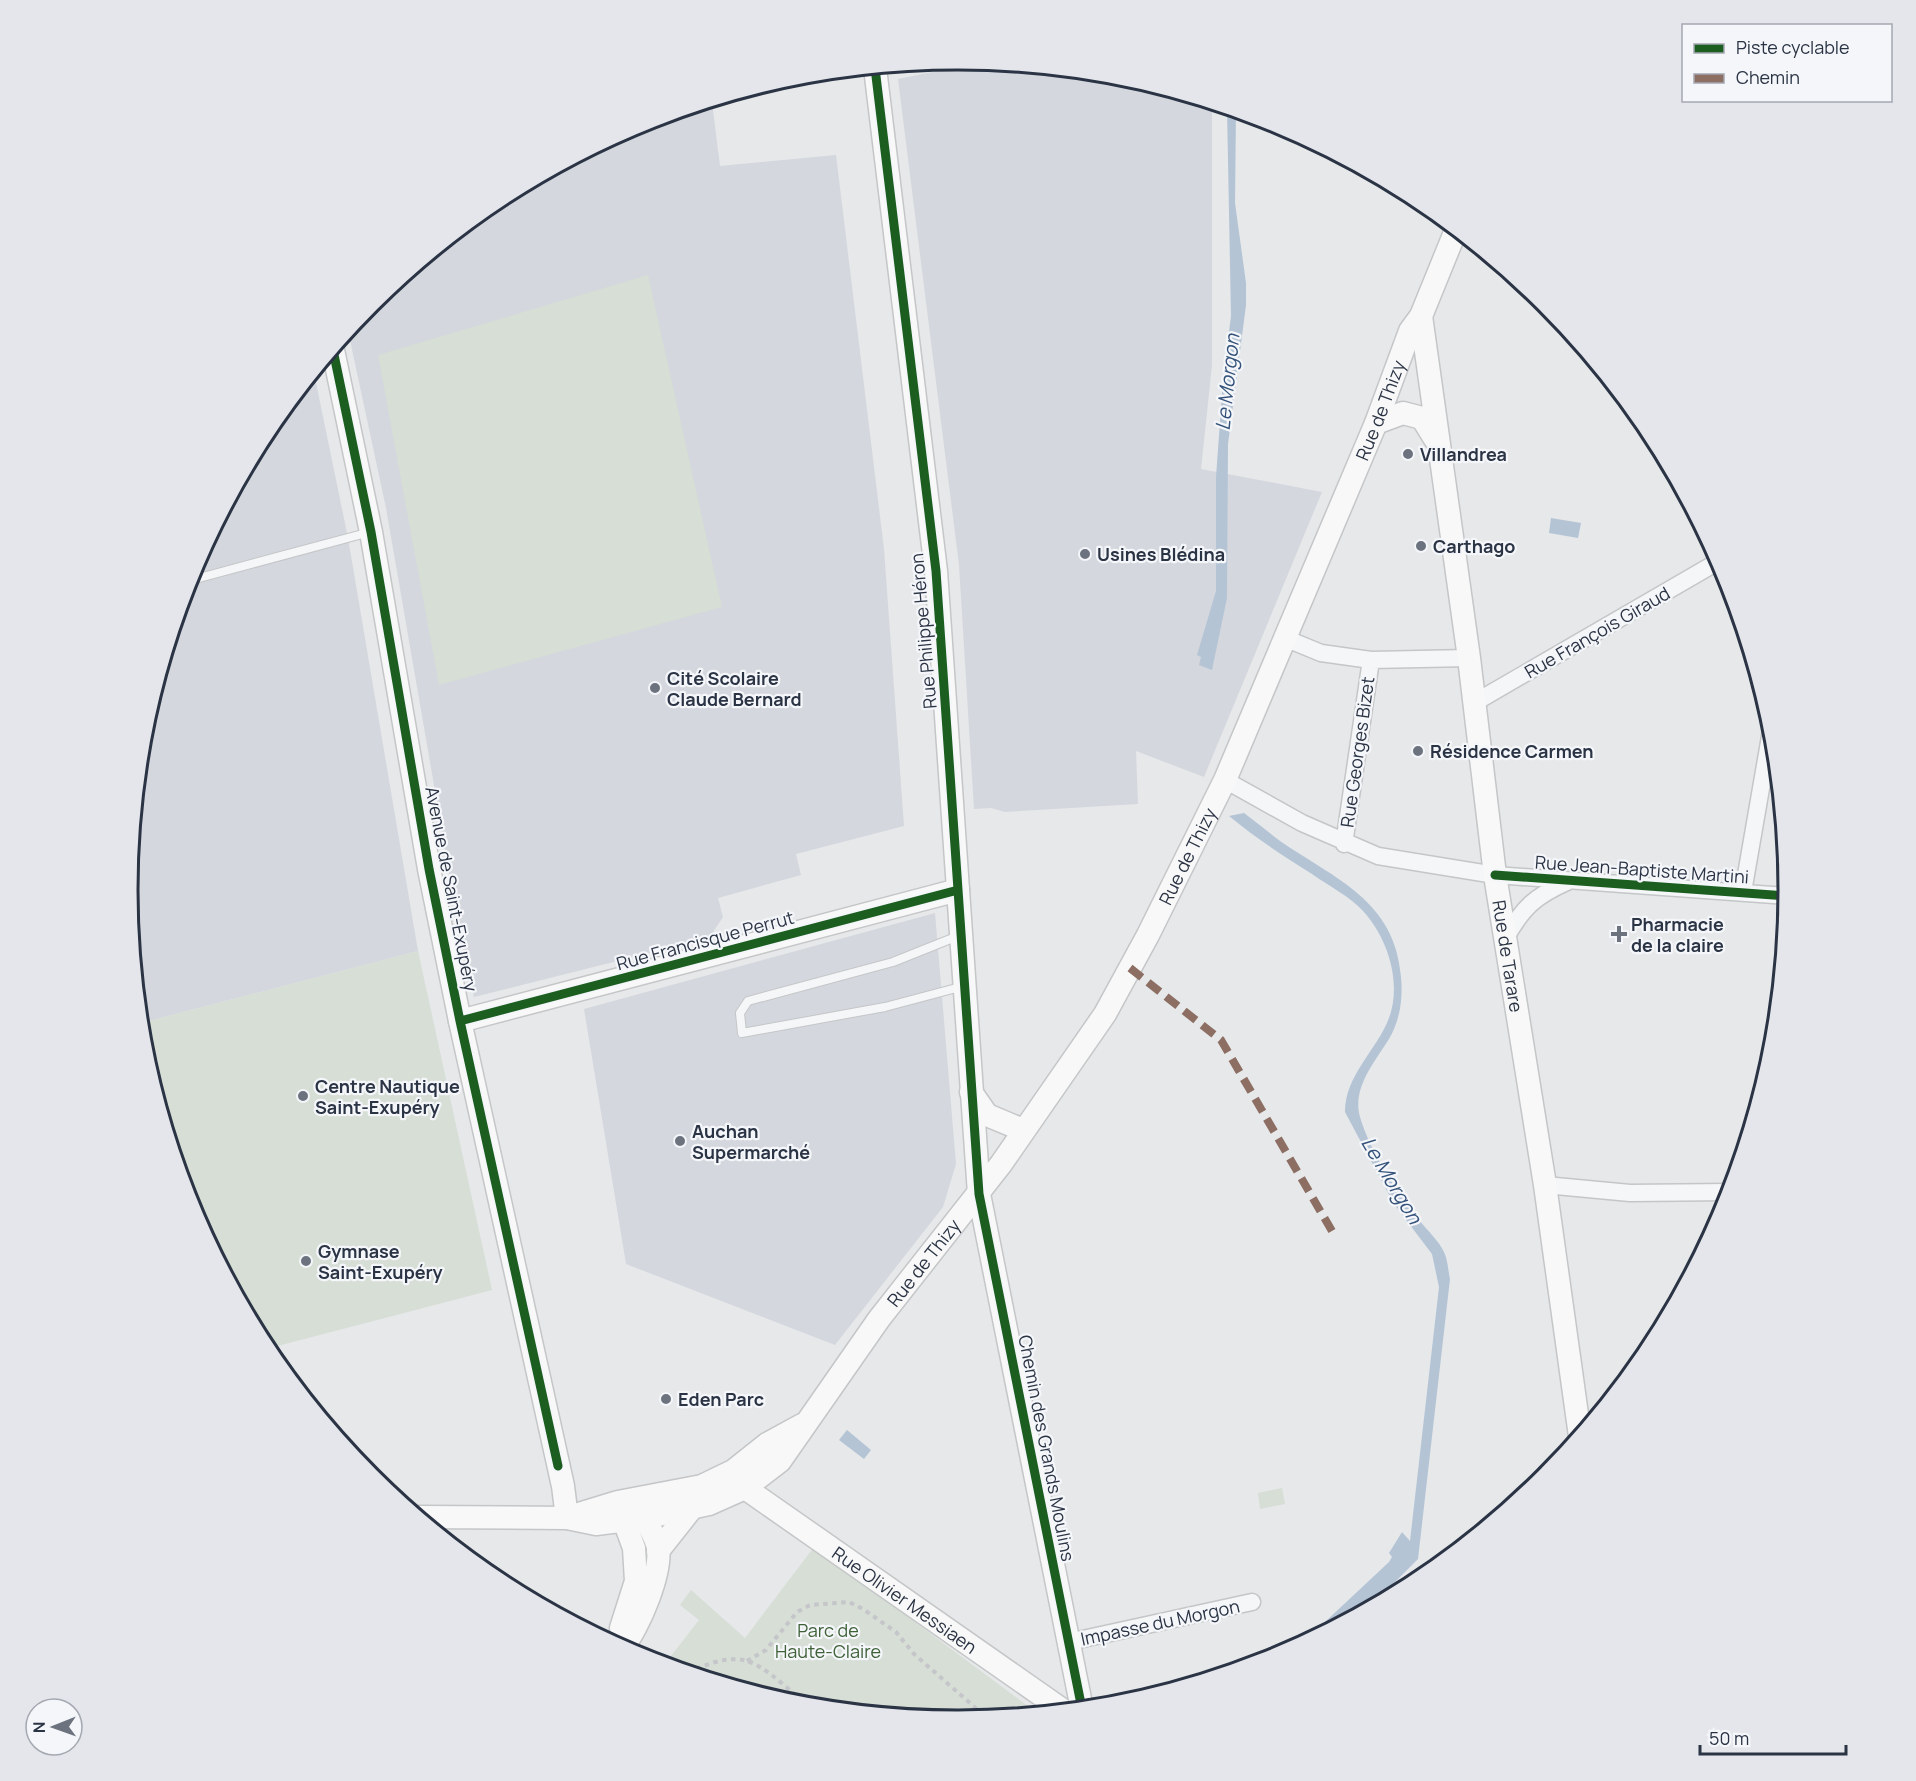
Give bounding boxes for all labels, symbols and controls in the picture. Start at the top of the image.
legend [1682,24,1892,102]
text: Piste cyclable [1736,35,1850,59]
text: Chemin [1736,65,1800,89]
water label: Le Morgon [1209,331,1246,432]
street label: Rue de Thizy [1350,356,1410,464]
place label: Villandrea [1420,442,1507,466]
marker: Villandrea [1401,447,1415,461]
place label: Carthago [1433,534,1515,558]
marker: Carthago [1414,539,1428,553]
place label: Usines Blédina [1097,542,1225,566]
marker: Usines Blédina [1078,547,1092,561]
street label: Rue Philippe Héron [904,552,942,710]
street label: Rue François Giraud [1520,581,1674,683]
place label: Cité Scolaire Claude Bernard [667,666,802,711]
street label: Rue Georges Bizet [1335,675,1379,829]
marker: Cité Scolaire Claude Bernard [648,681,662,695]
place label: Résidence Carmen [1430,739,1594,763]
marker: Résidence Carmen [1411,744,1425,758]
street label: Avenue de Saint-Exupéry [420,784,484,994]
street label: Rue de Thizy [1153,803,1222,909]
street label: Rue Jean-Baptiste Martini [1534,850,1750,888]
street label: Rue de Tarare [1487,898,1529,1014]
street label: Rue Francisque Perrut [613,905,797,975]
place label: Pharmacie de la claire [1631,912,1724,957]
marker: Pharmacie de la claire [1612,927,1626,941]
place label: Centre Nautique Saint-Exupéry [315,1074,460,1119]
marker: Centre Nautique Saint-Exupéry [296,1089,310,1103]
place label: Auchan Supermarché [692,1119,810,1164]
water label: Le Morgon [1355,1132,1429,1229]
marker: Auchan Supermarché [673,1134,687,1148]
street label: Rue de Thizy [881,1213,966,1311]
place label: Gymnase Saint-Exupéry [318,1239,443,1284]
marker: Gymnase Saint-Exupéry [299,1254,313,1268]
street label: Chemin des Grands Moulins [1013,1333,1081,1563]
place label: Eden Parc [678,1387,764,1411]
marker: Eden Parc [659,1392,673,1406]
street label: Rue Olivier Messiaen [828,1541,982,1659]
street label: Impasse du Morgon [1078,1593,1242,1651]
park label: Parc de Haute-Claire [775,1618,881,1663]
north arrow [24,1697,84,1757]
scale bar [1700,1718,1846,1756]
text: N [28,1721,50,1733]
text: 50 m [1709,1726,1749,1750]

